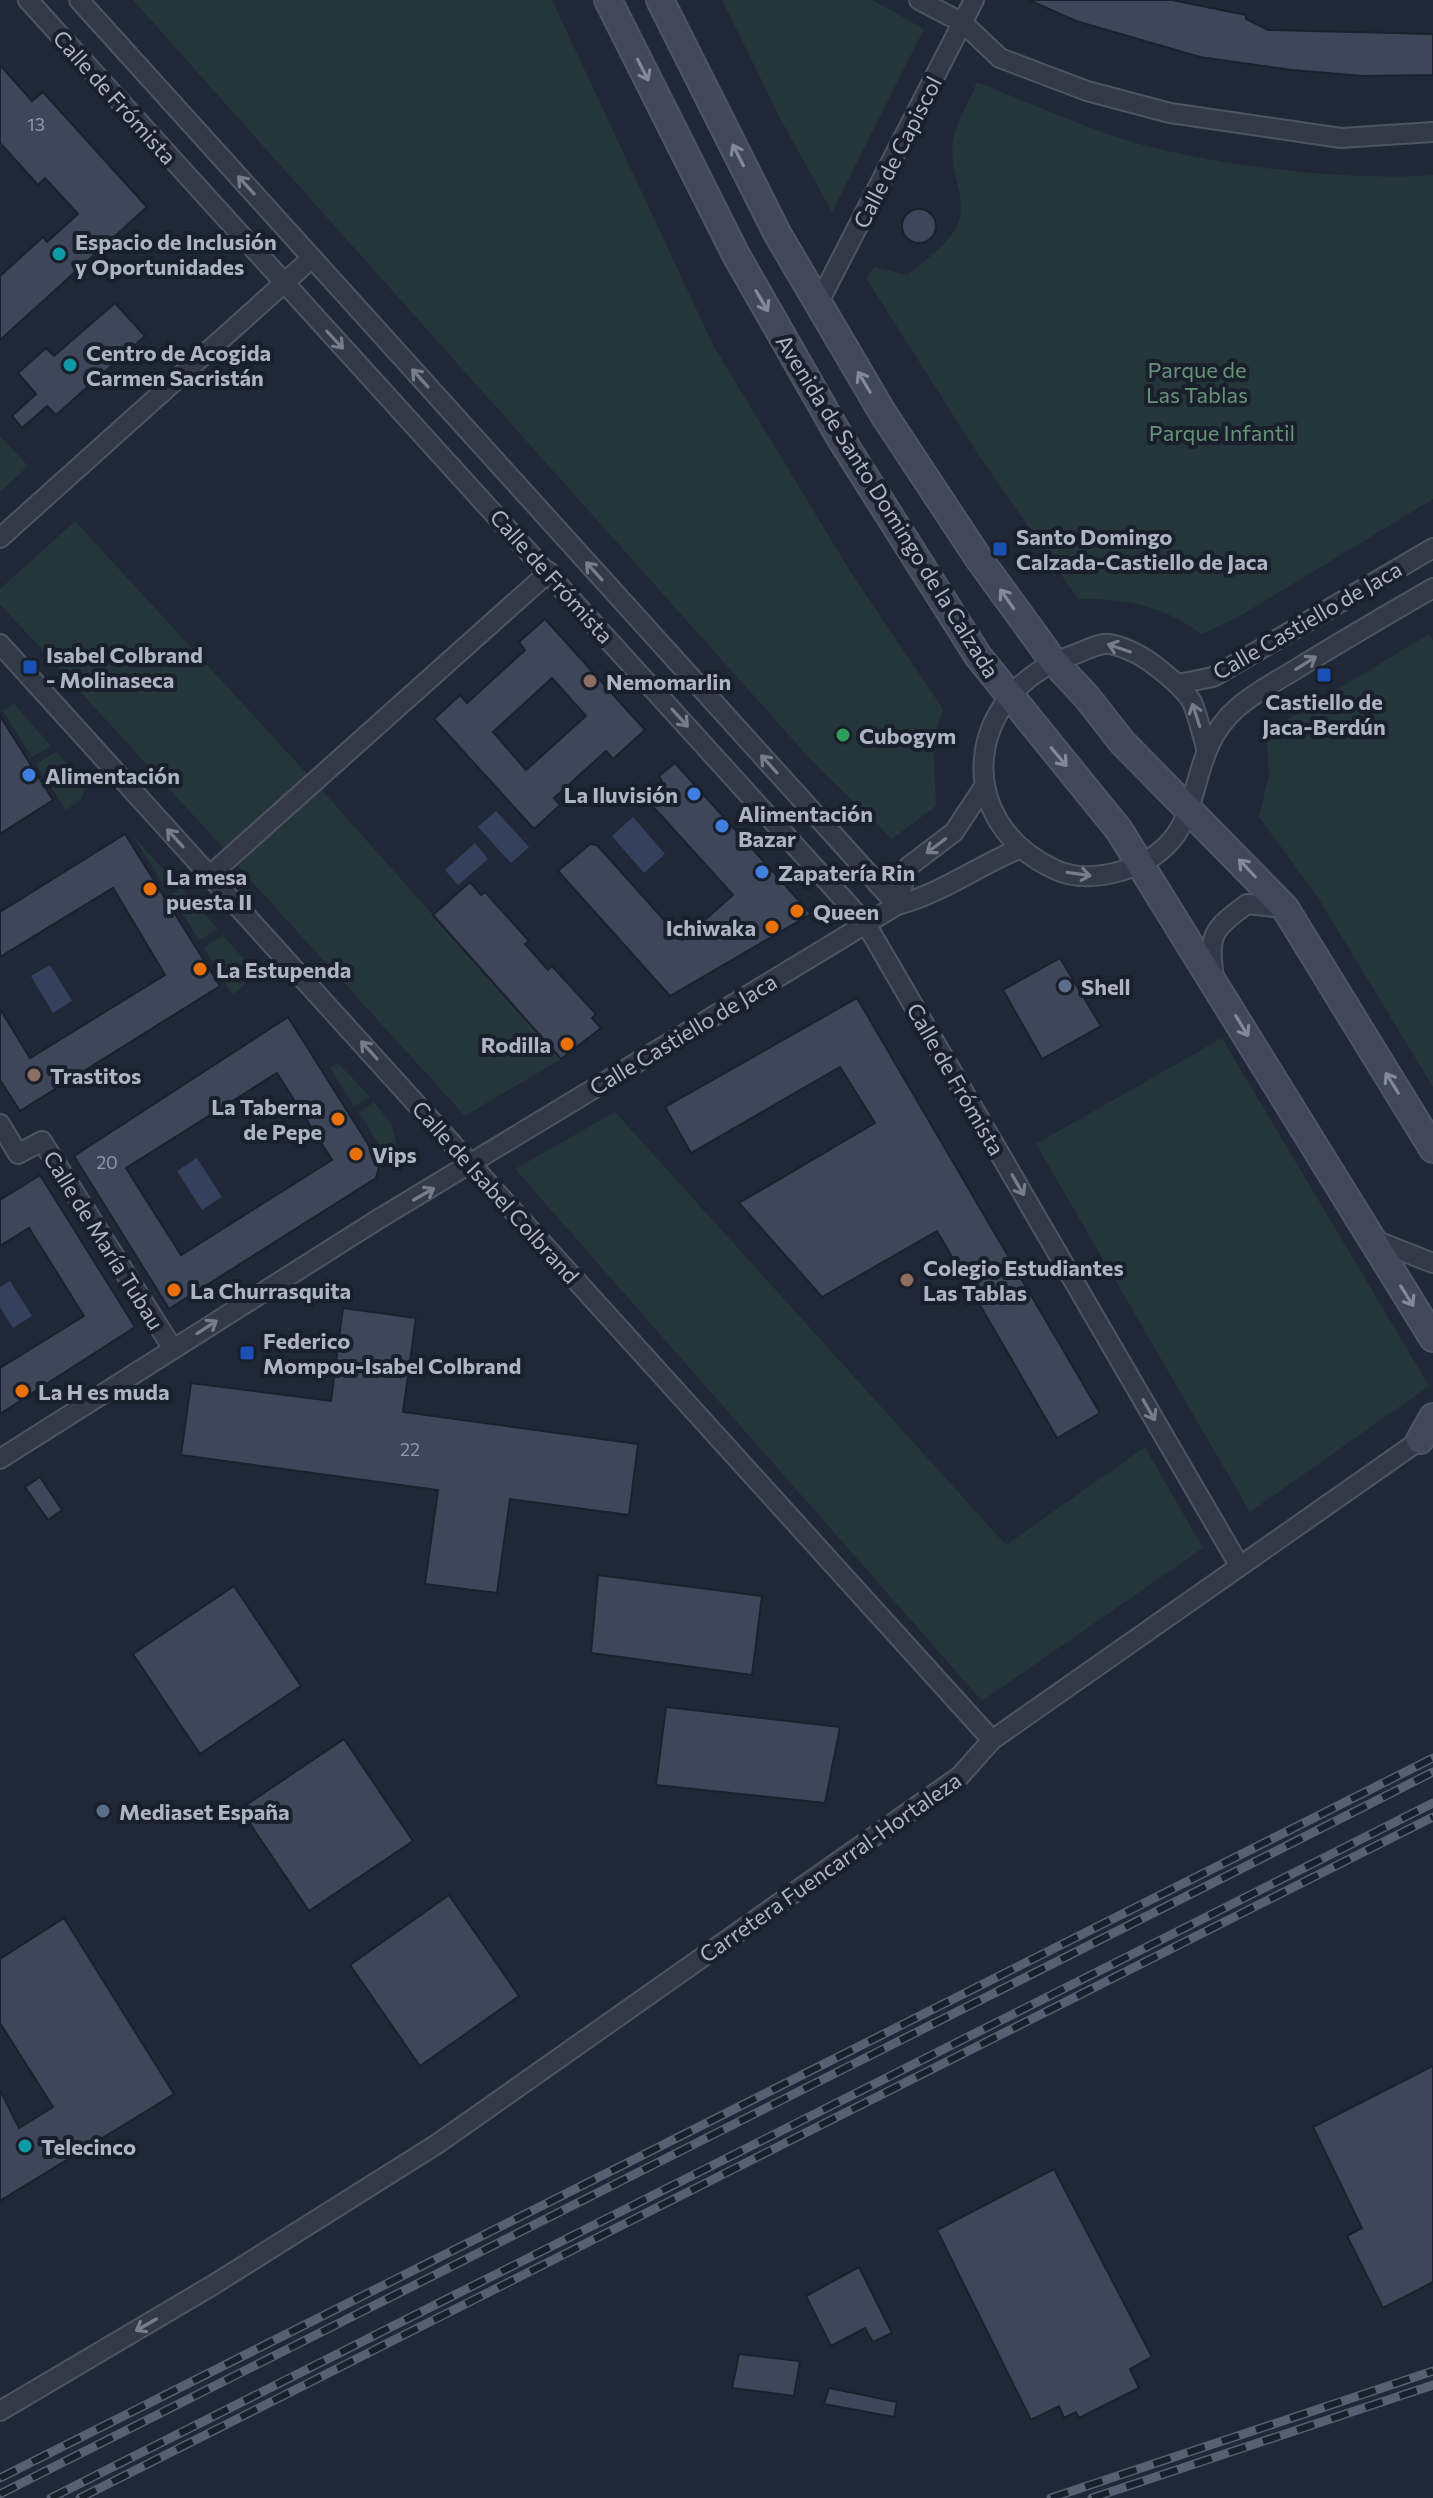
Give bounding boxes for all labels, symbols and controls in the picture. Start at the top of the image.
street label: Calle de Frómista [48,24,182,170]
one-way arrow [635,57,651,81]
street label: Calle de Capiscol [847,71,947,233]
house number: 13 [27,113,45,135]
one-way arrow [730,144,745,168]
one-way arrow [237,176,255,196]
place label: Espacio de Inclusión y Oportunidades [75,228,277,280]
marker: Espacio de Inclusión y Oportunidades [50,245,68,263]
one-way arrow [754,289,770,312]
street label: Avenida de Santo Domingo de la Calzada [771,329,1005,683]
one-way arrow [325,330,343,350]
place label: Centro de Acogida Carmen Sacristán [86,339,271,391]
marker: Centro de Acogida Carmen Sacristán [61,356,79,374]
park label: Parque de Las Tablas [1146,356,1248,408]
one-way arrow [411,368,430,388]
one-way arrow [856,371,872,394]
park label: Parque Infantil [1149,419,1295,446]
street label: Calle de Frómista [485,503,619,649]
place label: Santo Domingo Calzada-Castiello de Jaca [1016,523,1268,575]
marker: Santo Domingo Calzada-Castiello de Jaca [991,540,1009,558]
street label: Calle Castiello de Jaca [1208,555,1406,685]
one-way arrow [585,561,604,581]
one-way arrow [999,589,1015,611]
one-way arrow [1107,640,1132,655]
place label: Isabel Colbrand - Molinaseca [46,641,203,693]
one-way arrow [1294,655,1317,671]
marker: Isabel Colbrand - Molinaseca [21,658,39,676]
marker: Castiello de Jaca-Berdún [1315,666,1333,684]
place label: Nemomarlin [606,668,731,695]
marker: Nemomarlin [581,672,599,690]
place label: Castiello de Jaca-Berdún [1262,688,1386,740]
one-way arrow [1187,702,1202,727]
one-way arrow [671,708,689,728]
place label: Cubogym [859,722,956,749]
marker: Cubogym [834,726,852,744]
one-way arrow [1050,747,1068,767]
one-way arrow [760,754,778,774]
place label: Alimentación [45,762,180,789]
marker: Alimentación [20,766,38,784]
place label: La Iluvisión [564,781,678,808]
marker: La Iluvisión [685,785,703,803]
place label: Alimentación Bazar [738,800,873,852]
marker: Alimentación Bazar [713,817,731,835]
one-way arrow [165,828,184,848]
one-way arrow [926,837,947,854]
one-way arrow [1238,858,1257,878]
place label: Zapatería Rin [778,859,915,886]
place label: La mesa puesta II [166,863,252,915]
marker: Zapatería Rin [753,863,771,881]
one-way arrow [1065,867,1091,882]
marker: La mesa puesta II [141,880,159,898]
place label: Queen [813,898,879,925]
marker: Queen [788,902,806,920]
place label: Ichiwaka [666,914,756,941]
marker: Ichiwaka [763,918,781,936]
place label: La Estupenda [216,956,351,983]
marker: La Estupenda [191,960,209,978]
street label: Calle Castiello de Jaca [584,967,782,1101]
place label: Shell [1081,973,1131,1000]
marker: Shell [1056,977,1074,995]
street label: Calle de Frómista [901,998,1011,1160]
one-way arrow [1234,1014,1250,1037]
place label: Rodilla [481,1031,551,1058]
marker: Rodilla [558,1035,576,1053]
one-way arrow [360,1041,378,1061]
place label: Trastitos [50,1062,141,1089]
marker: Trastitos [25,1066,43,1084]
one-way arrow [1384,1072,1400,1095]
place label: La Taberna de Pepe [211,1093,322,1145]
street label: Calle de Isabel Colbrand [407,1095,585,1289]
marker: La Taberna de Pepe [329,1110,347,1128]
place label: Vips [372,1141,417,1168]
marker: Vips [347,1145,365,1163]
street label: Calle de María Tubau [38,1146,170,1334]
house number: 20 [96,1151,118,1173]
one-way arrow [1010,1173,1026,1196]
one-way arrow [412,1186,435,1202]
place label: Colegio Estudiantes Las Tablas [923,1254,1124,1306]
marker: Colegio Estudiantes Las Tablas [898,1271,916,1289]
place label: La Churrasquita [190,1277,351,1304]
marker: La Churrasquita [165,1281,183,1299]
one-way arrow [1399,1284,1415,1306]
one-way arrow [196,1319,218,1336]
place label: Federico Mompou-Isabel Colbrand [263,1327,521,1379]
marker: Federico Mompou-Isabel Colbrand [238,1344,256,1362]
place label: La H es muda [38,1378,170,1405]
marker: La H es muda [13,1382,31,1400]
one-way arrow [1141,1398,1157,1421]
house number: 22 [400,1438,420,1460]
street label: Carretera Fuencarral-Hortaleza [694,1766,966,1968]
place label: Mediaset España [119,1798,290,1825]
marker: Mediaset España [94,1802,112,1820]
place label: Telecinco [41,2133,136,2160]
marker: Telecinco [16,2137,34,2155]
one-way arrow [135,2317,158,2333]

